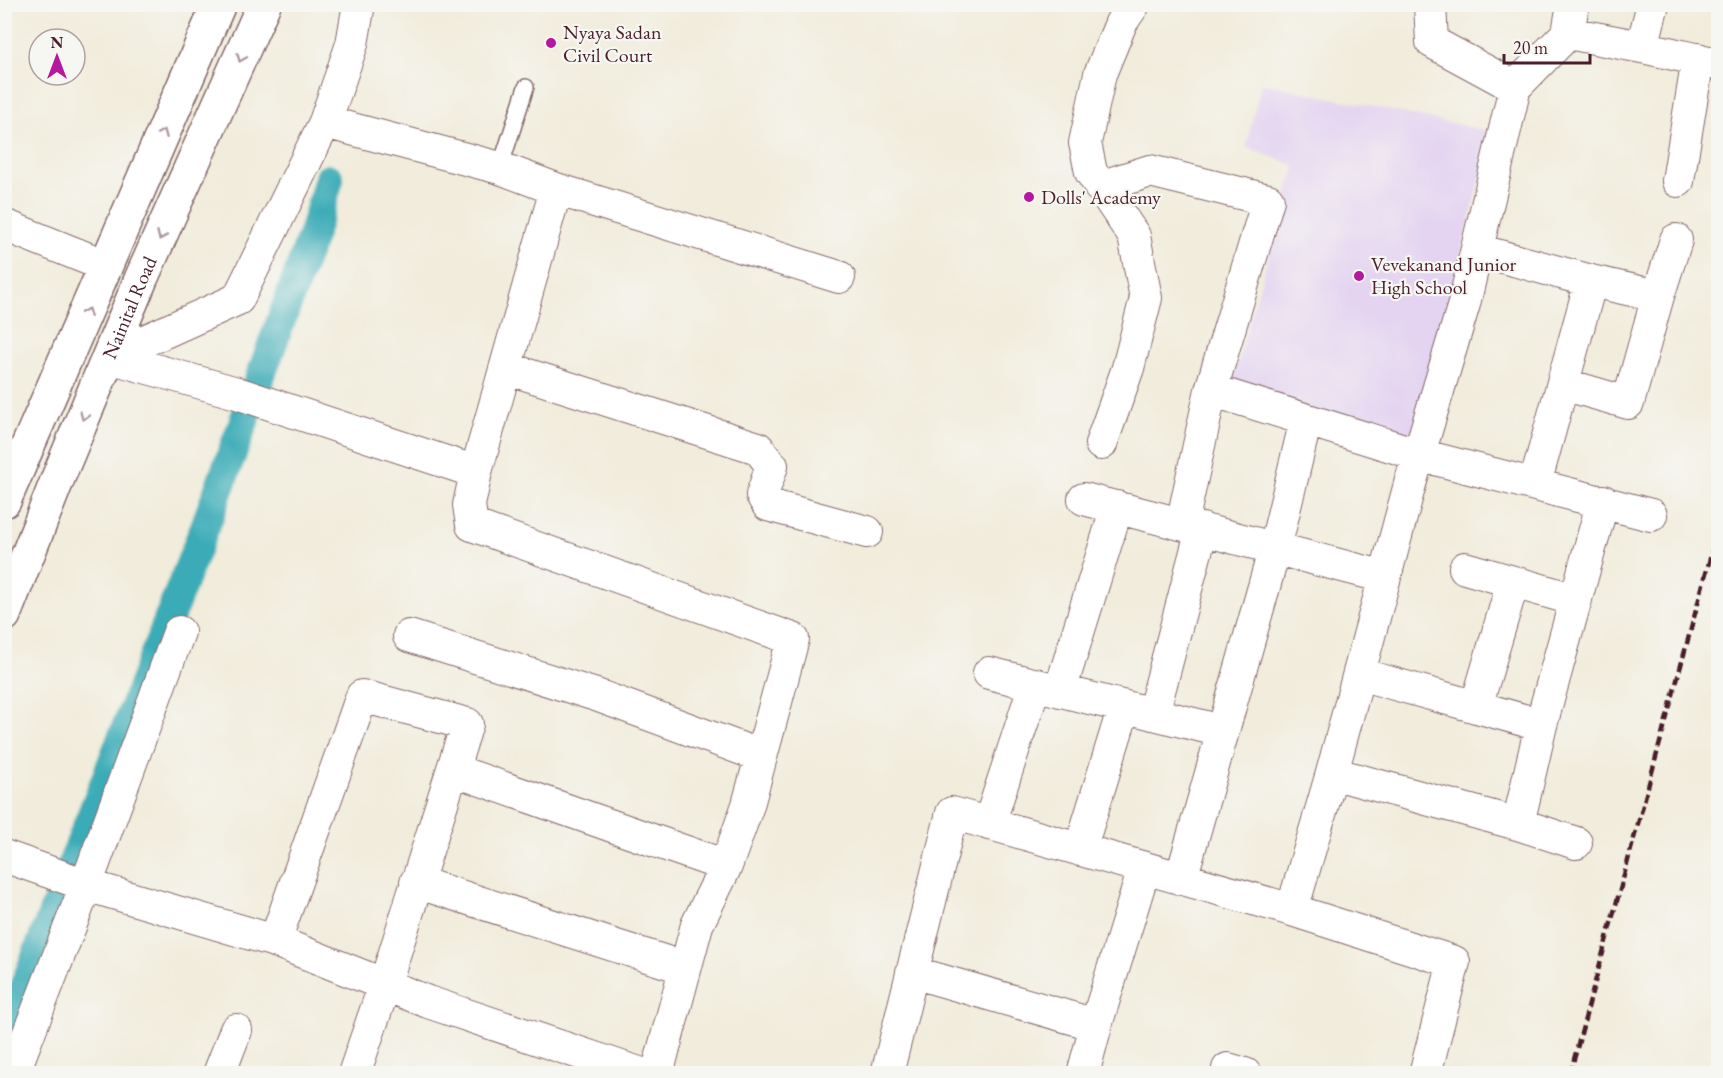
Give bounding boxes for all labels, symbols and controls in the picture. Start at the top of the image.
place label: Nyaya Sadan Civil Court [563,19,662,68]
north arrow [27,27,87,87]
scale bar [1504,27,1590,65]
text: N [51,32,64,53]
marker: Nyaya Sadan Civil Court [544,36,558,50]
text: 20 m [1513,36,1548,59]
one-way arrow [236,52,248,63]
one-way arrow [156,128,168,139]
place label: Dolls' Academy [1041,184,1161,210]
marker: Dolls' Academy [1022,190,1036,204]
one-way arrow [156,230,168,241]
street label: Nainital Road [96,251,163,363]
place label: Vevekanand Junior High School [1371,251,1517,300]
marker: Vevekanand Junior High School [1352,269,1366,283]
one-way arrow [80,308,92,319]
one-way arrow [80,409,92,420]

